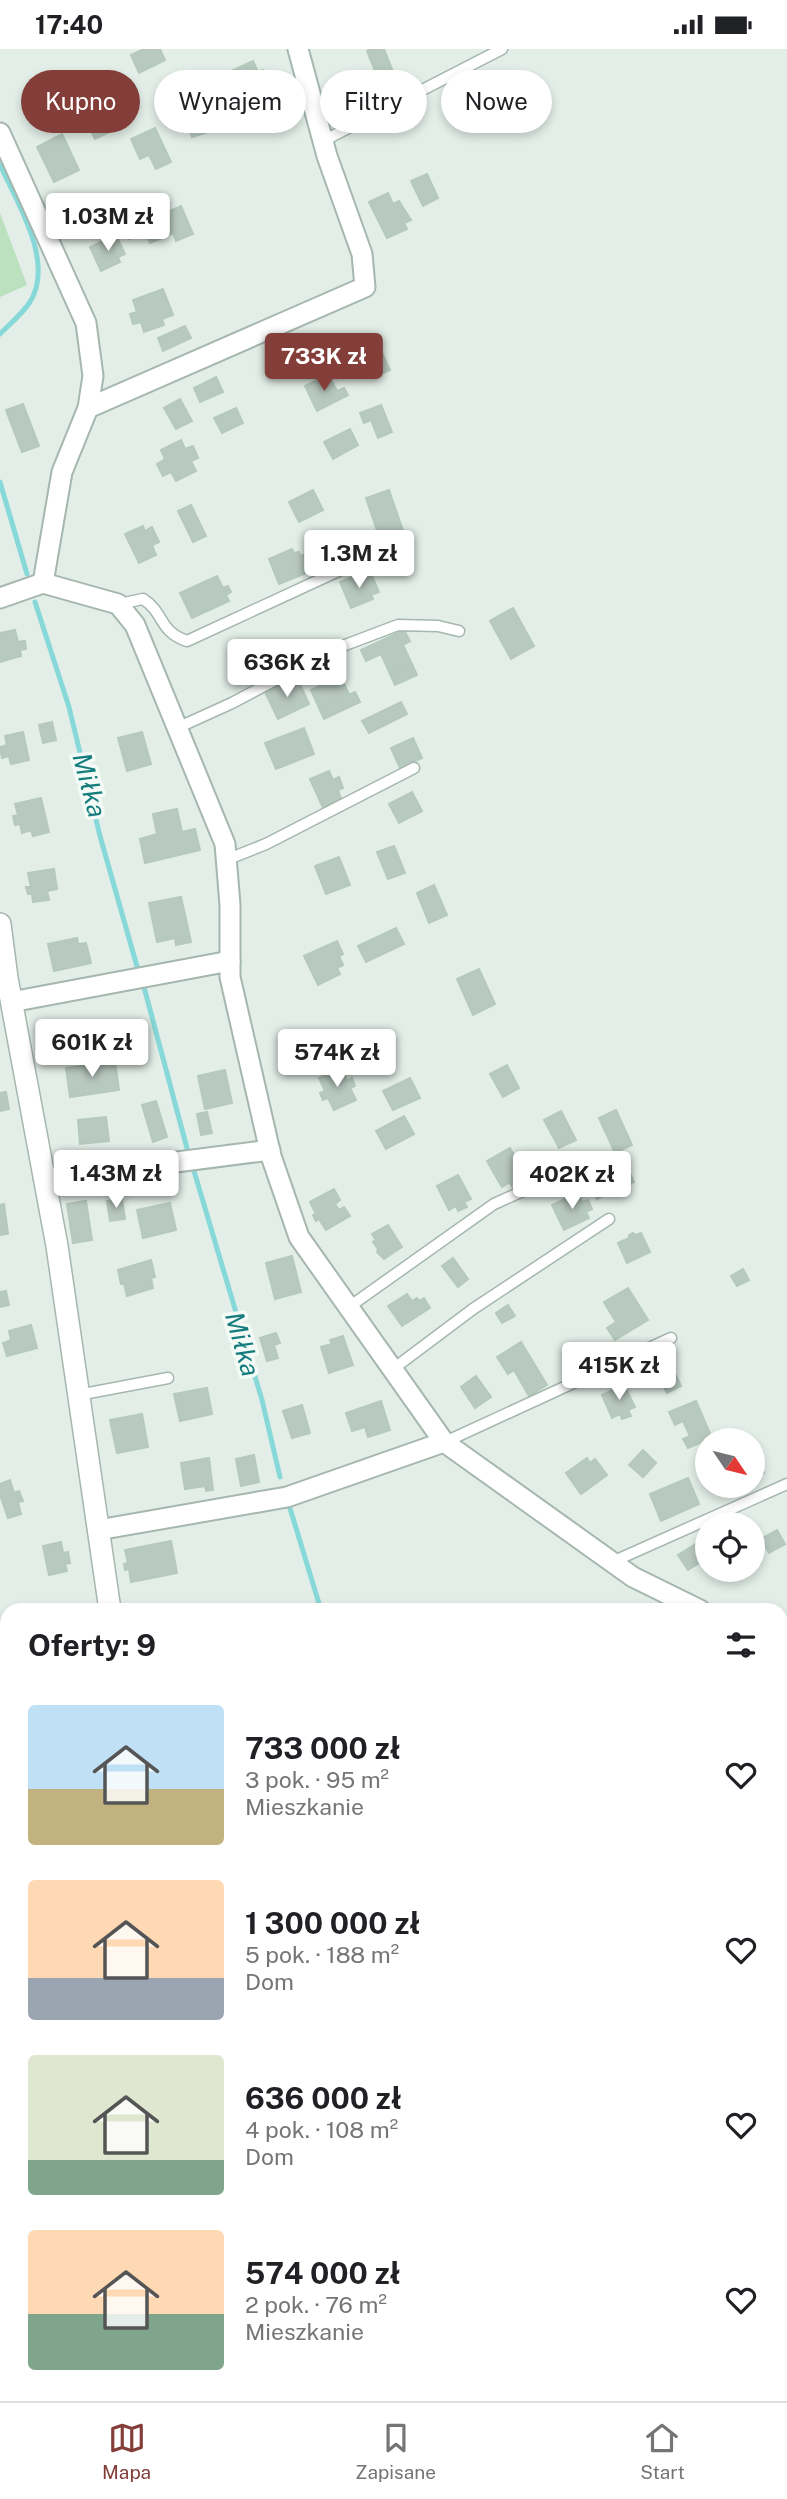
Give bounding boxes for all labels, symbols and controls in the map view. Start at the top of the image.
text: 17:40 [35,9,103,40]
chip: Kupno [21,70,140,133]
chip: Wynajem [154,70,306,133]
chip: Filtry [320,70,427,133]
chip: Nowe [441,70,552,133]
pin: 1.03M zł [36,193,180,253]
text: 1.03M zł [62,202,154,229]
pin: 733K zł [259,333,389,393]
text: 733K zł [281,342,367,369]
pin: 1.3M zł [294,531,424,590]
text: 1.3M zł [320,539,398,566]
pin: 636K zł [222,639,352,699]
text: 636K zł [243,648,331,675]
water label: Miłka [67,749,113,821]
pin: 601K zł [27,1019,157,1079]
text: 601K zł [51,1028,133,1055]
pin: 574K zł [272,1030,402,1089]
text: 574K zł [294,1038,380,1065]
pin: 1.43M zł [44,1151,188,1210]
pin: 402K zł [507,1151,637,1211]
text: 1.43M zł [70,1159,162,1186]
text: 402K zł [529,1160,615,1187]
water label: Miłka [219,1308,267,1380]
pin: 415K zł [554,1343,684,1402]
text: 415K zł [578,1351,660,1378]
north arrow [695,1428,765,1498]
map controls [695,1428,765,1582]
button: locate [695,1512,765,1582]
icon: filters [722,1626,760,1664]
text: Oferty: 9 [28,1627,156,1663]
text: 733 000 zł [245,1730,401,1766]
icon: home [84,1733,168,1817]
icon: heart [722,1756,760,1794]
text: 3 pok. · 95 m² [245,1766,389,1793]
text: Mieszkanie [245,1793,364,1820]
text: 1 300 000 zł [245,1905,420,1941]
icon: home [84,1908,168,1992]
icon: heart [722,1931,760,1969]
text: 5 pok. · 188 m² [245,1941,399,1968]
text: Dom [245,1968,294,1995]
text: 636 000 zł [245,2080,402,2116]
icon: home [84,2083,168,2167]
icon: heart [722,2106,760,2144]
text: 4 pok. · 108 m² [245,2116,398,2143]
text: Dom [245,2143,294,2170]
text: 574 000 zł [245,2255,401,2291]
icon: home [84,2258,168,2342]
icon: heart [722,2281,760,2319]
text: 2 pok. · 76 m² [245,2291,387,2318]
text: Mieszkanie [245,2318,364,2345]
tab: Mapa [102,2419,151,2483]
tab: Zapisane [355,2419,436,2483]
tab: Start [640,2419,685,2483]

